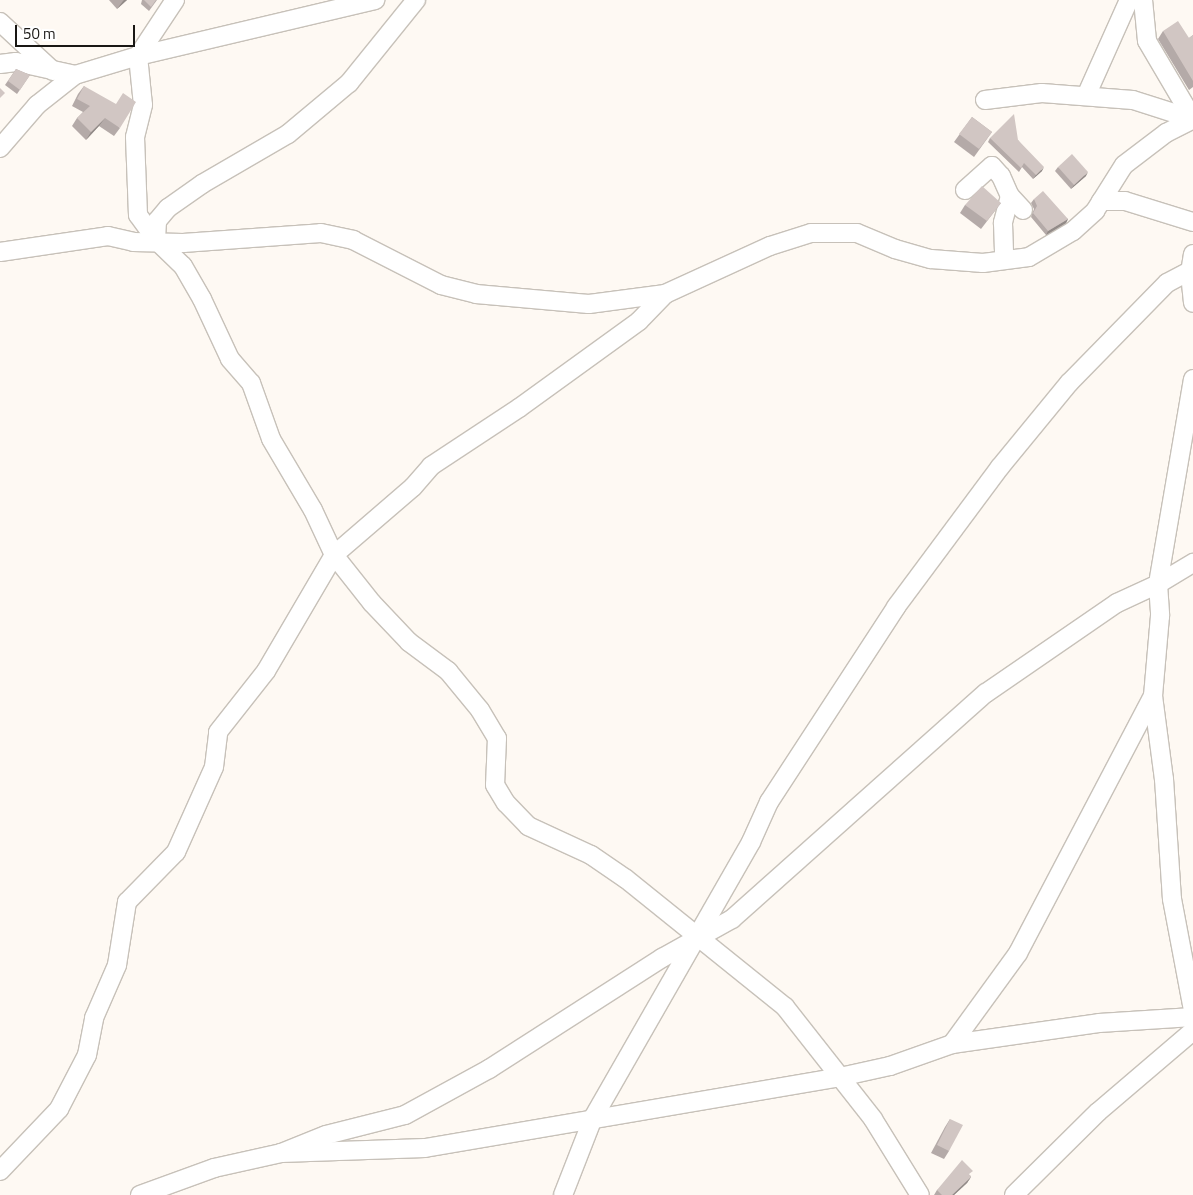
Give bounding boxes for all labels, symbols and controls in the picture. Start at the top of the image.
scale bar [18,15,138,47]
text: 50 m [23,22,56,45]

